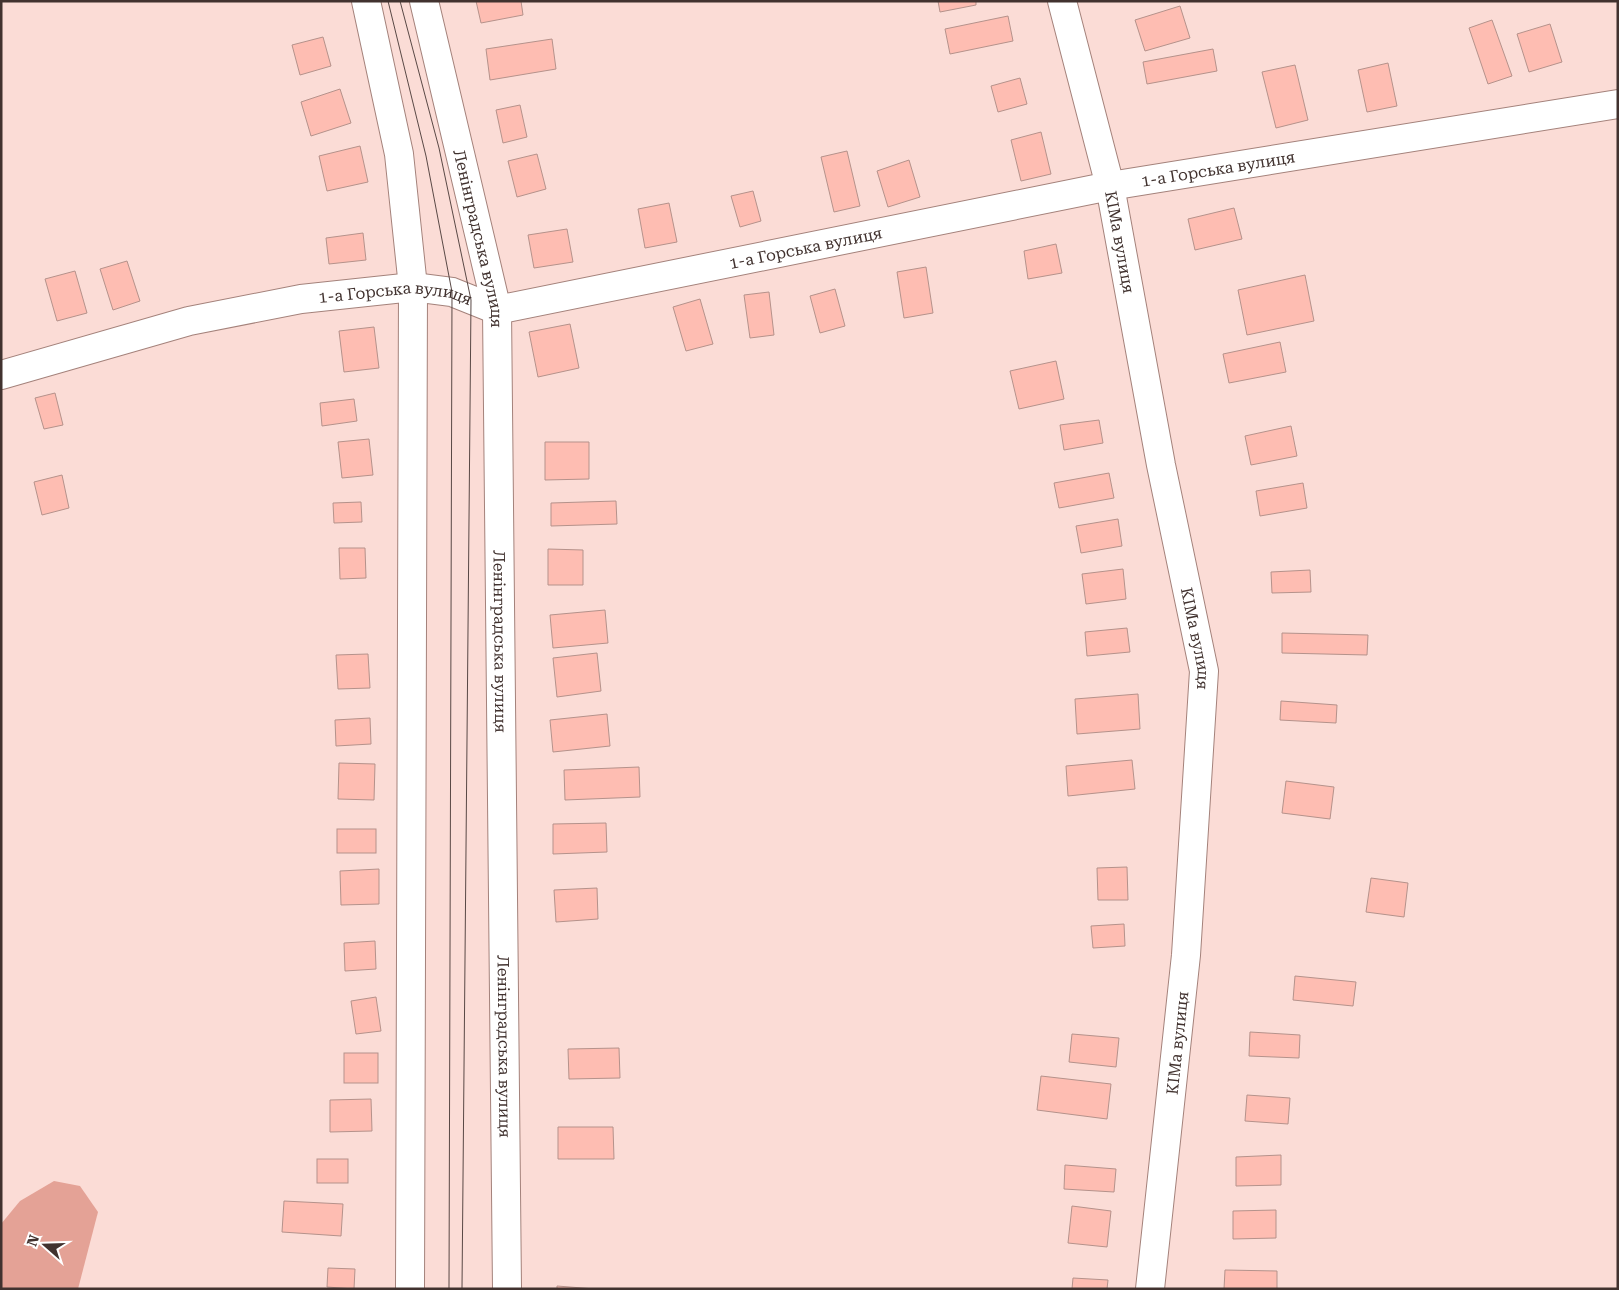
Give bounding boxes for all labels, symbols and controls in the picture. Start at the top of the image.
street label: Ленінградська вулиця [449,147,506,328]
street label: 1-а Горська вулиця [1140,147,1296,191]
street label: КІМа вулиця [1101,189,1138,295]
street label: 1-а Горська вулиця [728,223,884,273]
street label: 1-а Горська вулиця [317,278,475,309]
street label: Ленінградська вулиця [489,550,510,733]
street label: КІМа вулиця [1177,586,1213,690]
street label: Ленінградська вулиця [494,955,514,1138]
street label: КІМа вулиця [1163,990,1192,1096]
north arrow [20,1220,70,1270]
text: N [23,1233,42,1248]

